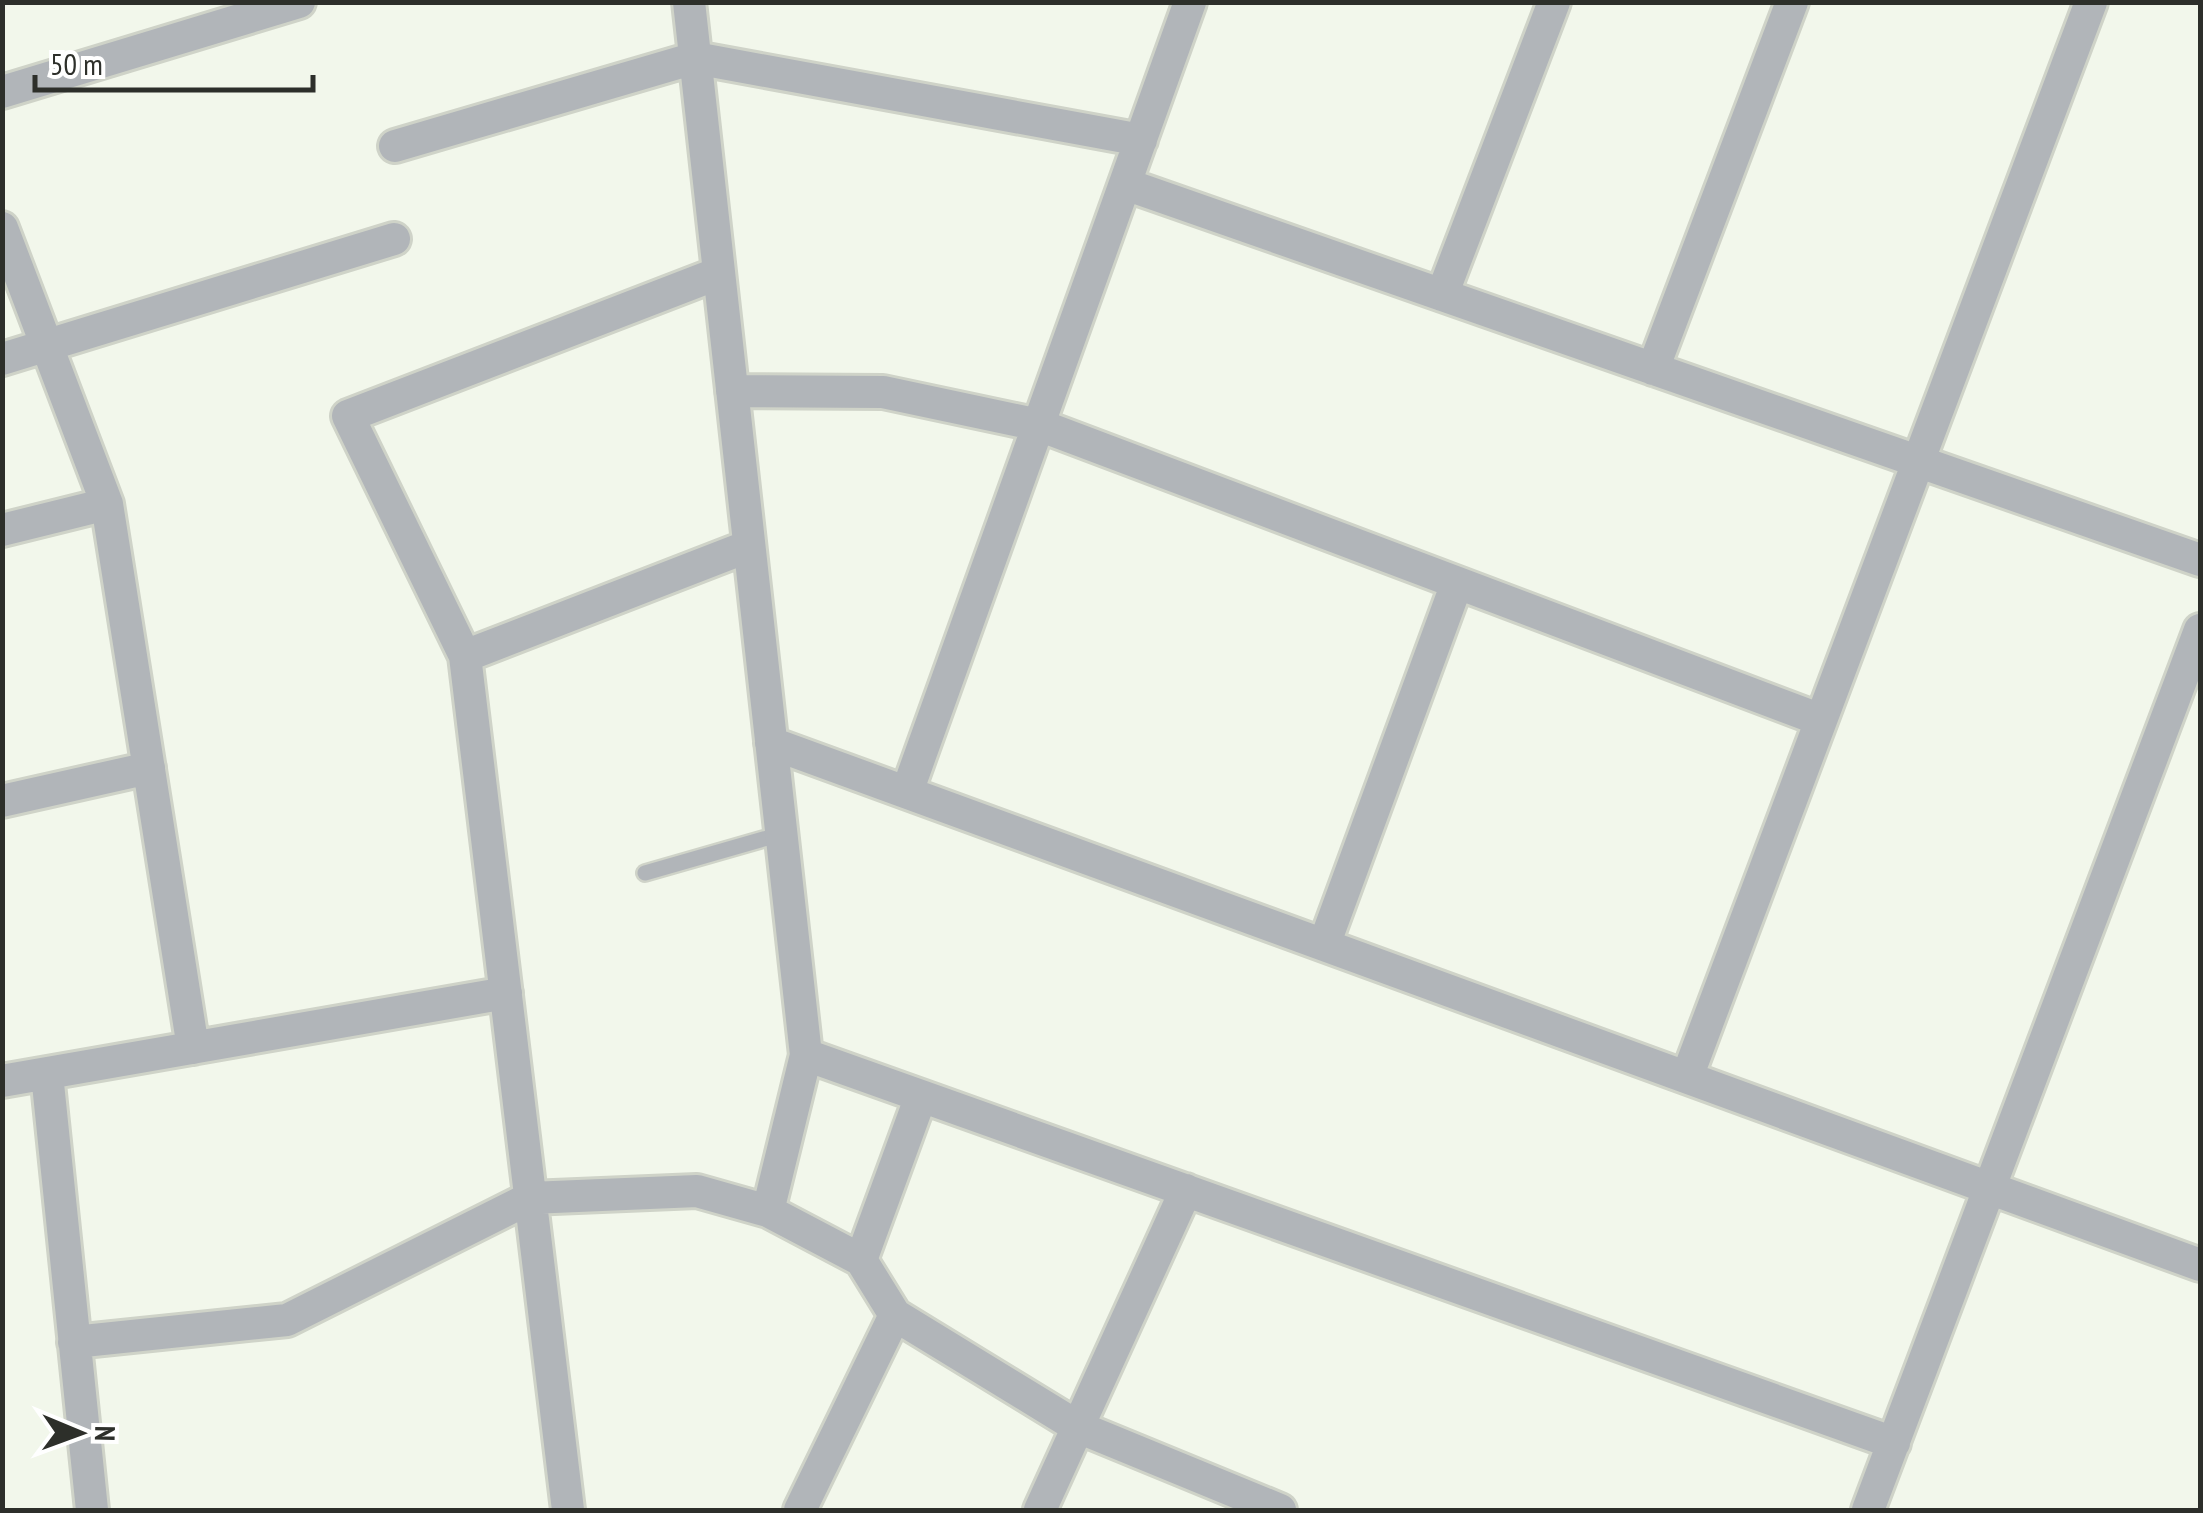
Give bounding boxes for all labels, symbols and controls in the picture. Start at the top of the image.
scale bar [35,30,312,92]
text: 50 m [50,44,103,83]
north arrow [30,1383,130,1483]
text: N [87,1426,124,1441]

